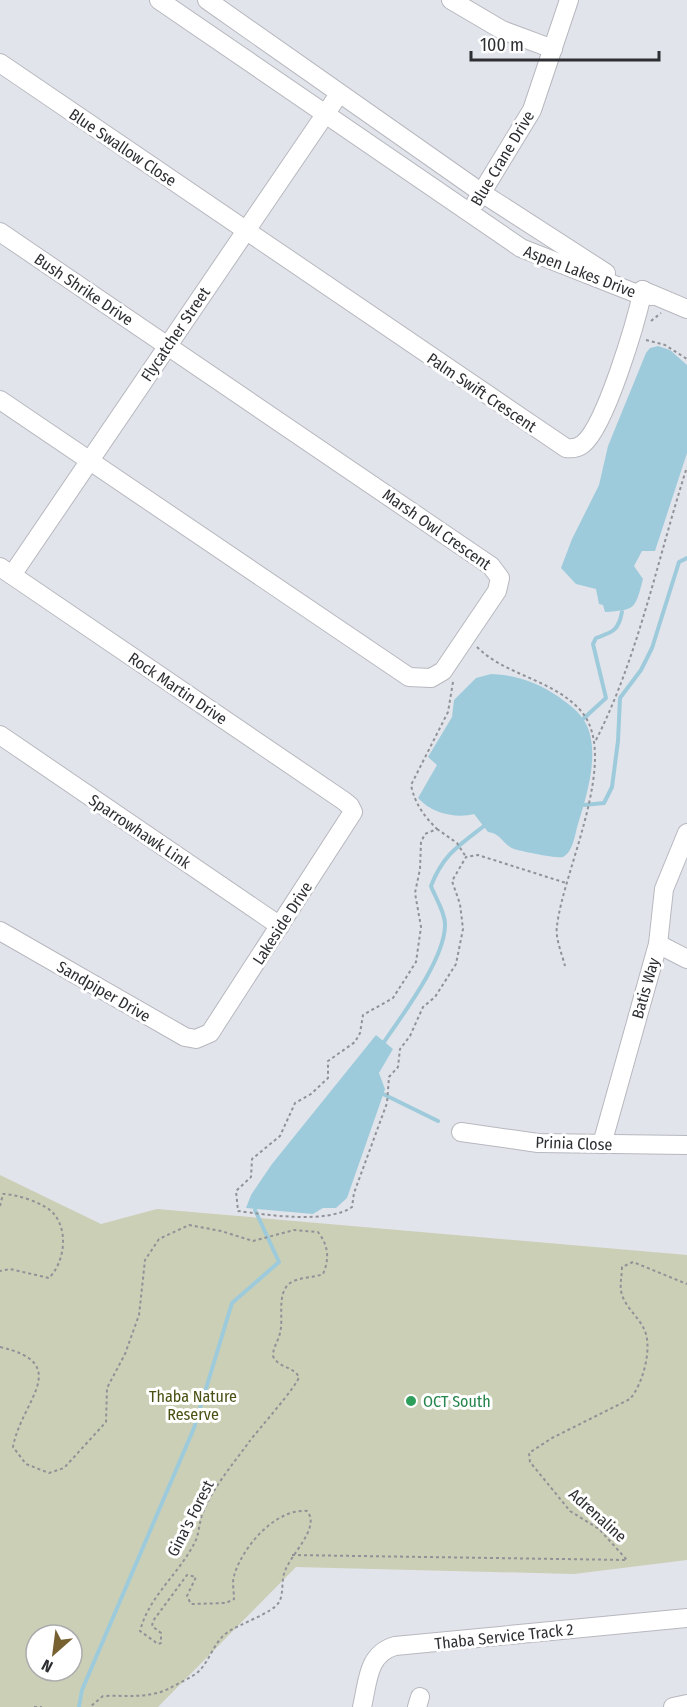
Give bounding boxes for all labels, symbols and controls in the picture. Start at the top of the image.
scale bar [471,24,658,62]
text: 100 m [480,34,524,56]
street label: Blue Swallow Close [66,105,180,190]
street label: Blue Crane Drive [467,107,538,209]
street label: Aspen Lakes Drive [521,241,639,302]
street label: Bush Shrike Drive [31,249,137,329]
street label: Flycatcher Street [137,283,214,385]
street label: Palm Swift Crescent [423,349,541,436]
street label: Marsh Owl Crescent [379,485,495,574]
street label: Rock Martin Drive [125,648,231,729]
street label: Sparrowhawk Link [85,790,195,873]
street label: Lakeside Drive [249,878,316,968]
street label: Batis Way [628,955,663,1021]
street label: Sandpiper Drive [54,957,154,1026]
street label: Prinia Close [535,1133,613,1154]
park label: Thaba Nature Reserve [149,1387,237,1424]
place label: OCT South [423,1392,491,1411]
marker: OCT South [404,1394,418,1408]
street label: Gina's Forest [163,1476,218,1559]
street label: Adrenaline [565,1485,630,1546]
street label: Thaba Service Track 2 [434,1620,574,1653]
north arrow [24,1623,84,1683]
text: N [38,1655,56,1676]

